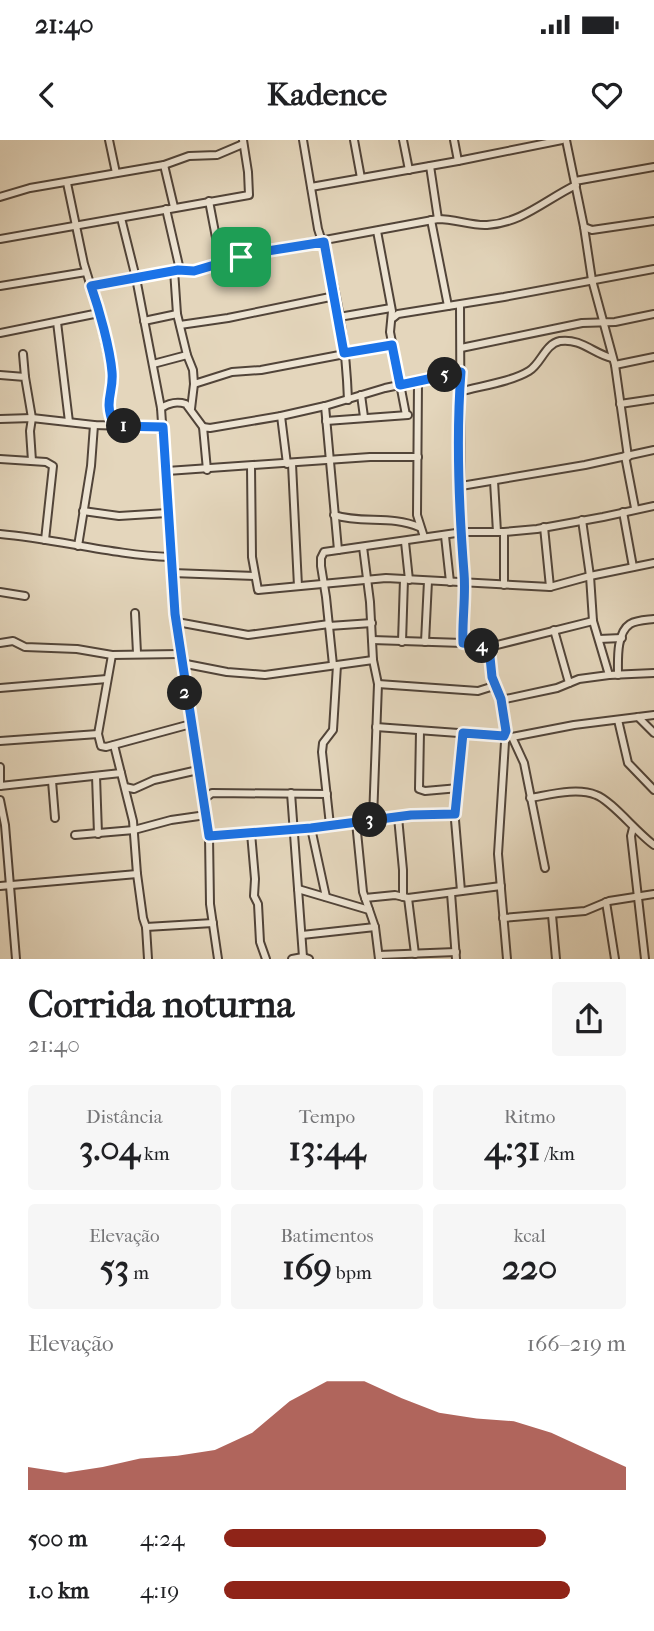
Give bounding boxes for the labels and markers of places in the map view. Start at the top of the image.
pin [211,227,271,287]
pin: 5 [428,358,462,392]
pin: 1 [106,408,142,444]
pin: 4 [464,629,500,664]
pin: 2 [168,676,202,710]
pin: 3 [352,802,388,838]

